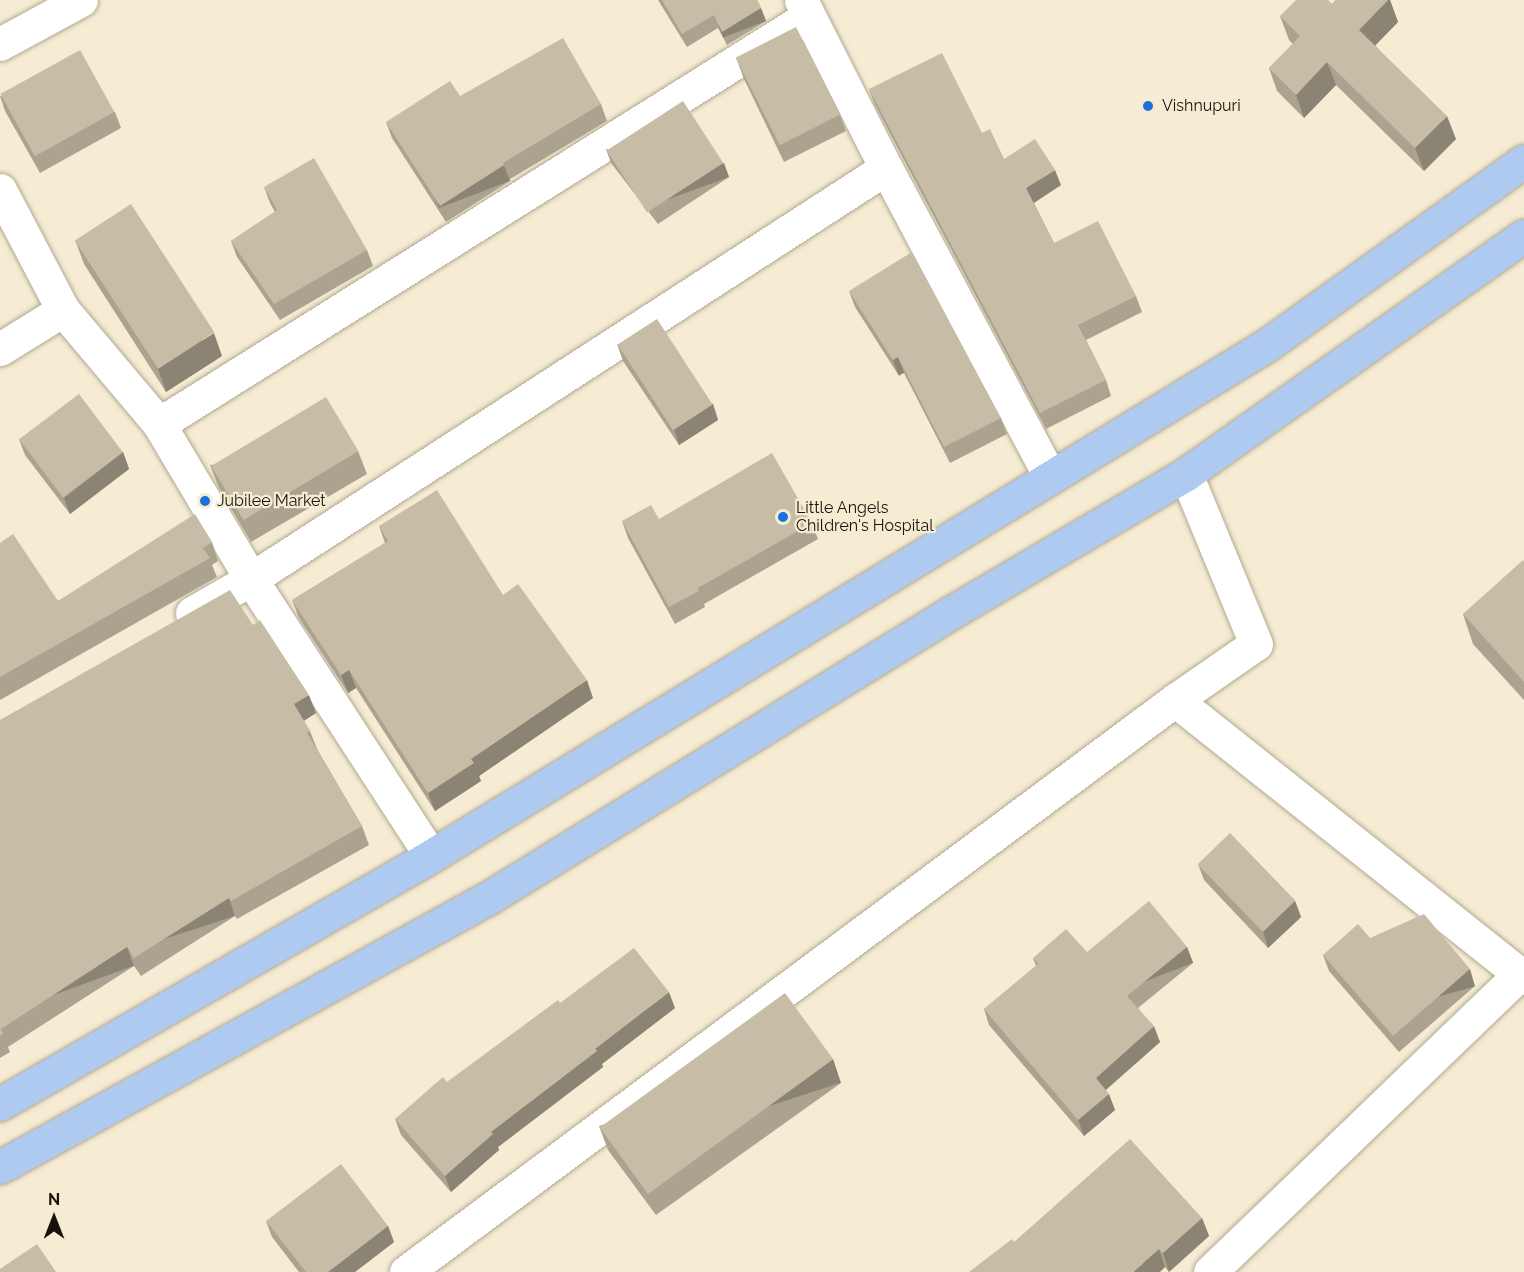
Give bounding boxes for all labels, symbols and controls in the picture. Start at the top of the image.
place label: Vishnupuri [1162,96,1241,116]
marker: Vishnupuri [1139,97,1157,115]
place label: Jubilee Market [217,491,326,511]
marker: Jubilee Market [198,494,212,508]
place label: Little Angels Children's Hospital [796,498,934,536]
marker: Little Angels Children's Hospital [774,508,792,526]
north arrow [24,1188,84,1248]
text: N [48,1190,60,1209]

